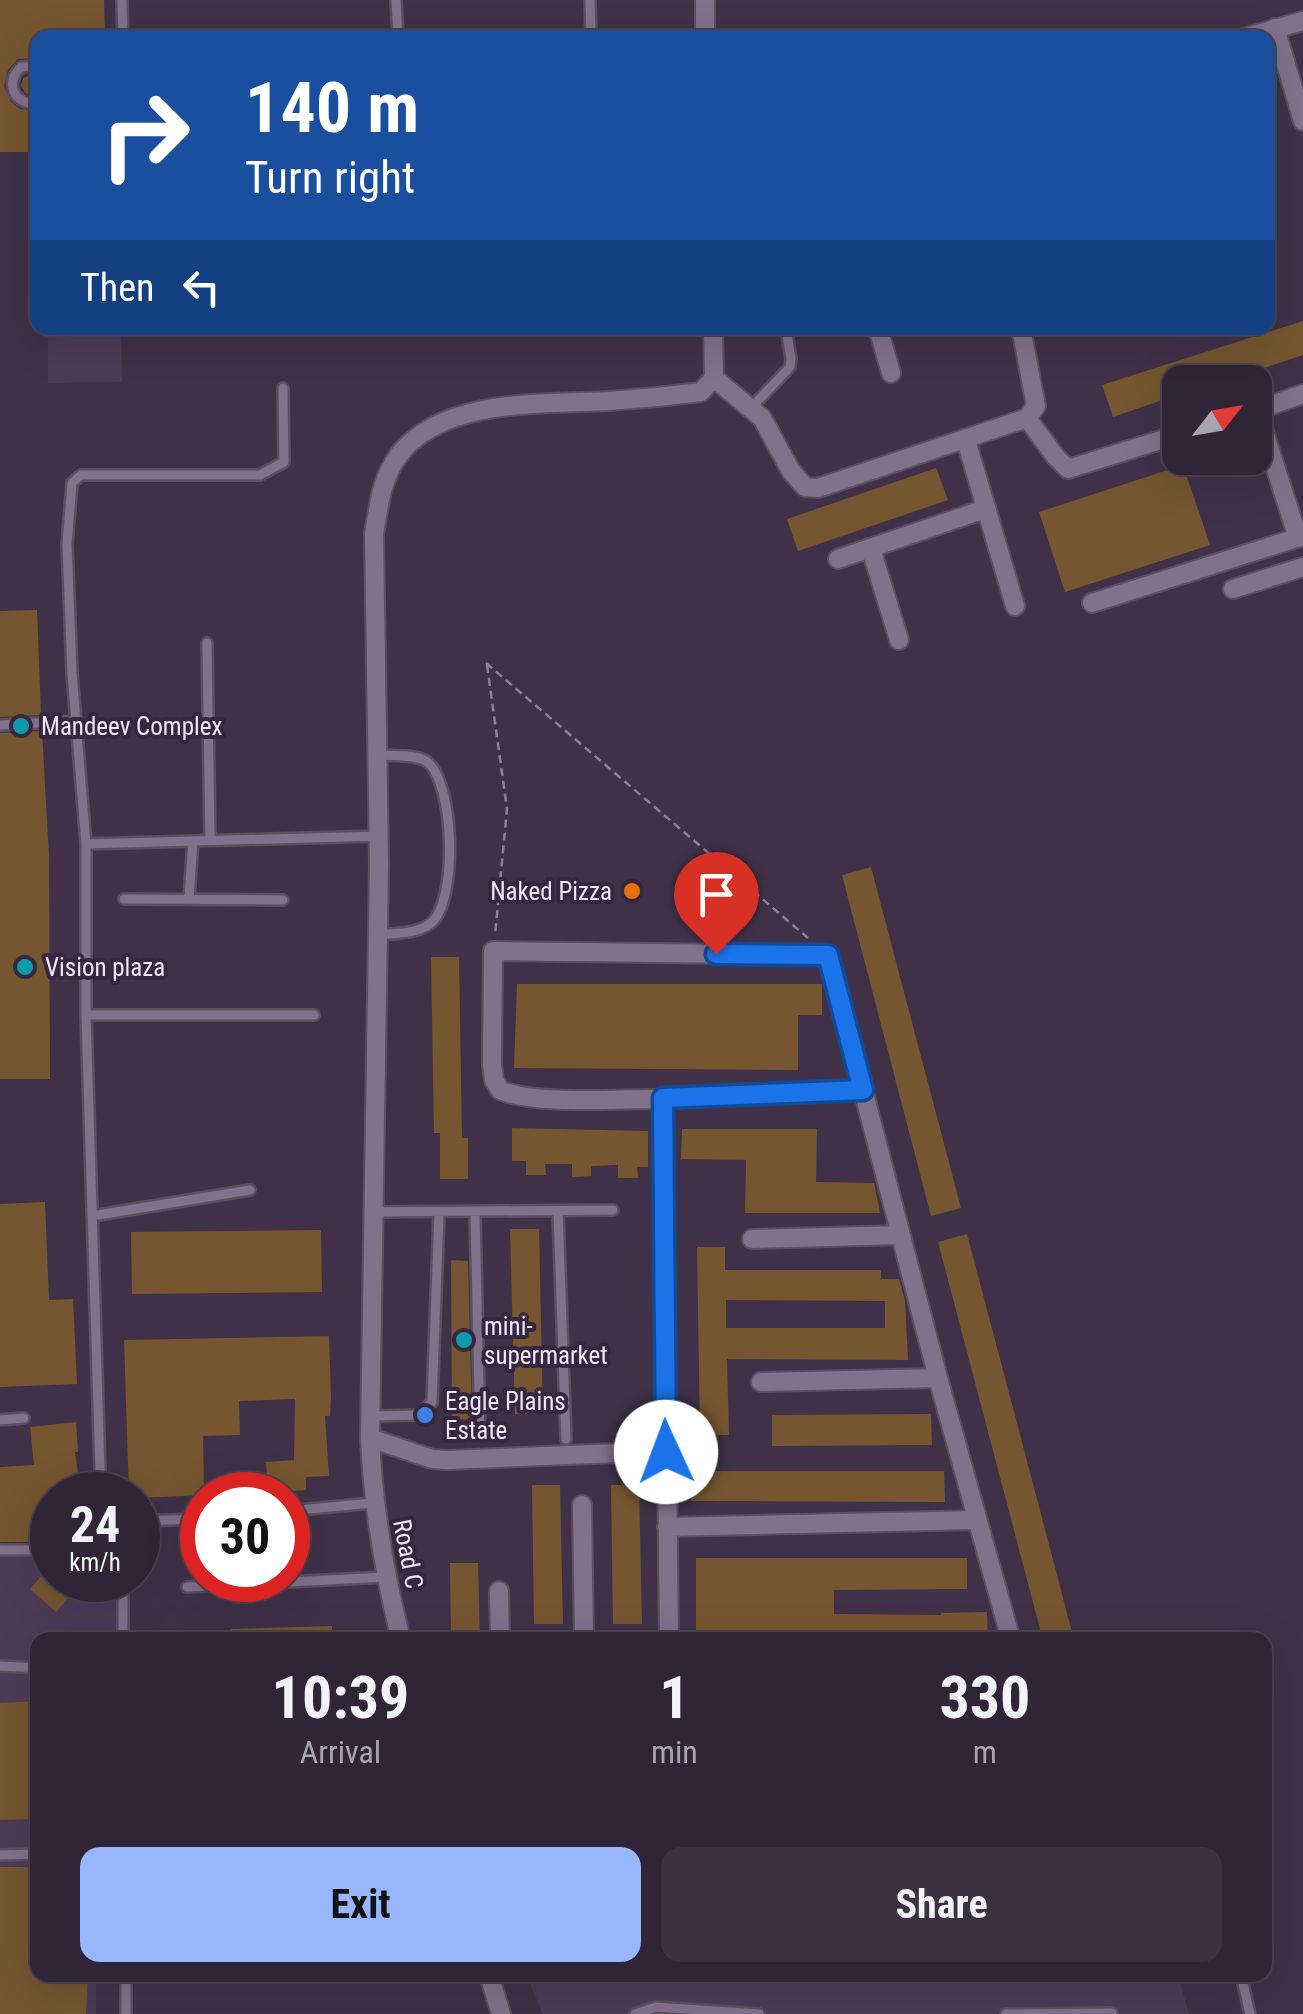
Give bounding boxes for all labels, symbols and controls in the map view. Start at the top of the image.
text: 140 m [245,67,419,149]
icon: right [80,70,210,200]
text: Turn right [245,151,415,204]
icon: left [174,260,229,315]
text: Then [80,266,154,310]
north arrow [1162,365,1272,475]
map controls [1162,365,1272,475]
place label: Mandeev Complex [41,712,222,741]
marker: Mandeev Complex [10,715,32,737]
pin [674,852,759,955]
icon: arrive [689,867,744,922]
place label: Naked Pizza [490,877,612,906]
marker: Naked Pizza [621,880,643,902]
place label: Vision plaza [45,953,165,982]
marker: Vision plaza [14,956,36,978]
place label: mini- supermarket [484,1312,608,1370]
marker: mini- supermarket [453,1329,475,1351]
place label: Eagle Plains Estate [445,1387,566,1445]
position arrow [614,1400,718,1504]
marker: Eagle Plains Estate [414,1404,436,1426]
speed limit sign: 30 [180,1472,310,1602]
text: 24 [70,1496,120,1554]
street label: Road C [387,1517,429,1591]
text: km/h [69,1548,121,1577]
text: 10:39 [272,1662,409,1733]
text: 1 [659,1662,690,1733]
text: 330 [939,1662,1030,1733]
text: Arrival [300,1733,381,1771]
text: min [651,1733,698,1771]
text: m [973,1733,997,1771]
button: Exit [80,1847,641,1962]
button: Share [661,1847,1222,1962]

